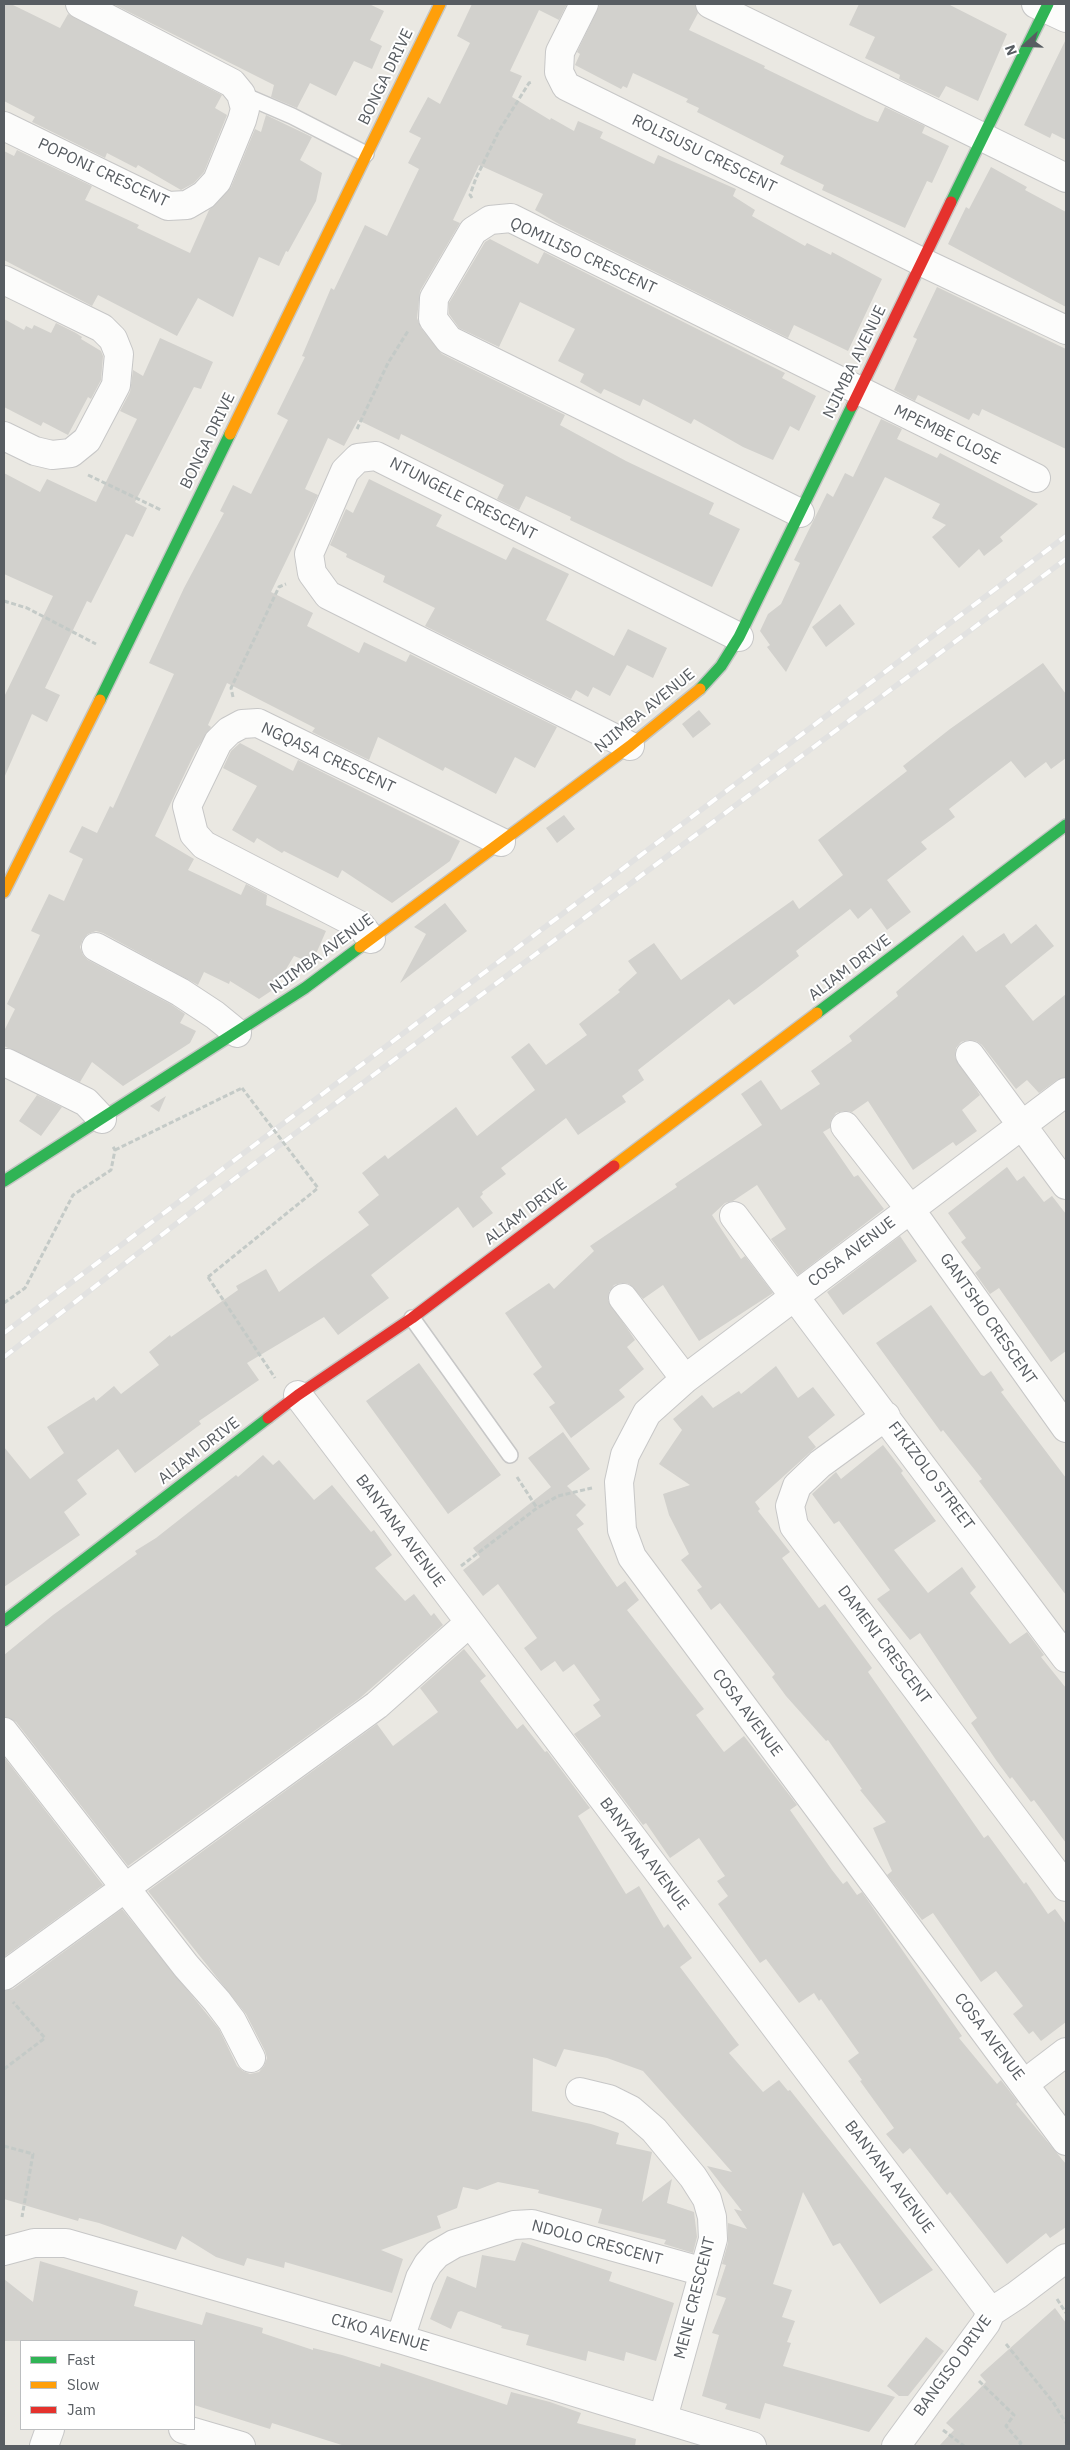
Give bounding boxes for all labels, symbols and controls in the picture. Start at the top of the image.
north arrow [1000,20,1050,70]
street label: BONGA DRIVE [354,26,418,128]
text: N [1001,42,1021,58]
street label: ROLISUSU CRESCENT [629,111,779,197]
street label: POPONI CRESCENT [35,134,171,212]
street label: QOMILISO CRESCENT [507,214,659,298]
street label: NJIMBA AVENUE [819,302,891,422]
street label: BONGA DRIVE [176,390,240,492]
street label: MPEMBE CLOSE [891,401,1003,469]
street label: NTUNGELE CRESCENT [386,454,540,544]
street label: NJIMBA AVENUE [591,665,699,757]
street label: NGQASA CRESCENT [258,719,398,797]
street label: NJIMBA AVENUE [266,910,378,998]
street label: ALIAM DRIVE [805,931,895,1005]
street label: ALIAM DRIVE [481,1175,571,1249]
street label: COSA AVENUE [804,1213,900,1291]
street label: GANTSHO CRESCENT [935,1250,1041,1388]
street label: ALIAM DRIVE [154,1413,244,1489]
street label: FIKIZOLO STREET [884,1418,978,1534]
street label: BANYANA AVENUE [351,1471,449,1591]
street label: DAMENI CRESCENT [833,1582,935,1708]
street label: COSA AVENUE [708,1665,786,1761]
street label: BANYANA AVENUE [595,1794,693,1914]
street label: COSA AVENUE [950,1989,1028,2085]
street label: BANYANA AVENUE [840,2117,938,2237]
street label: NDOLO CRESCENT [530,2216,664,2270]
street label: MENE CRESCENT [671,2235,719,2361]
street label: CIKO AVENUE [329,2310,431,2356]
street label: BANGISO DRIVE [910,2312,996,2420]
legend [20,2340,195,2430]
text: Fast [67,2350,95,2369]
text: Slow [67,2375,100,2394]
text: Jam [67,2400,96,2419]

